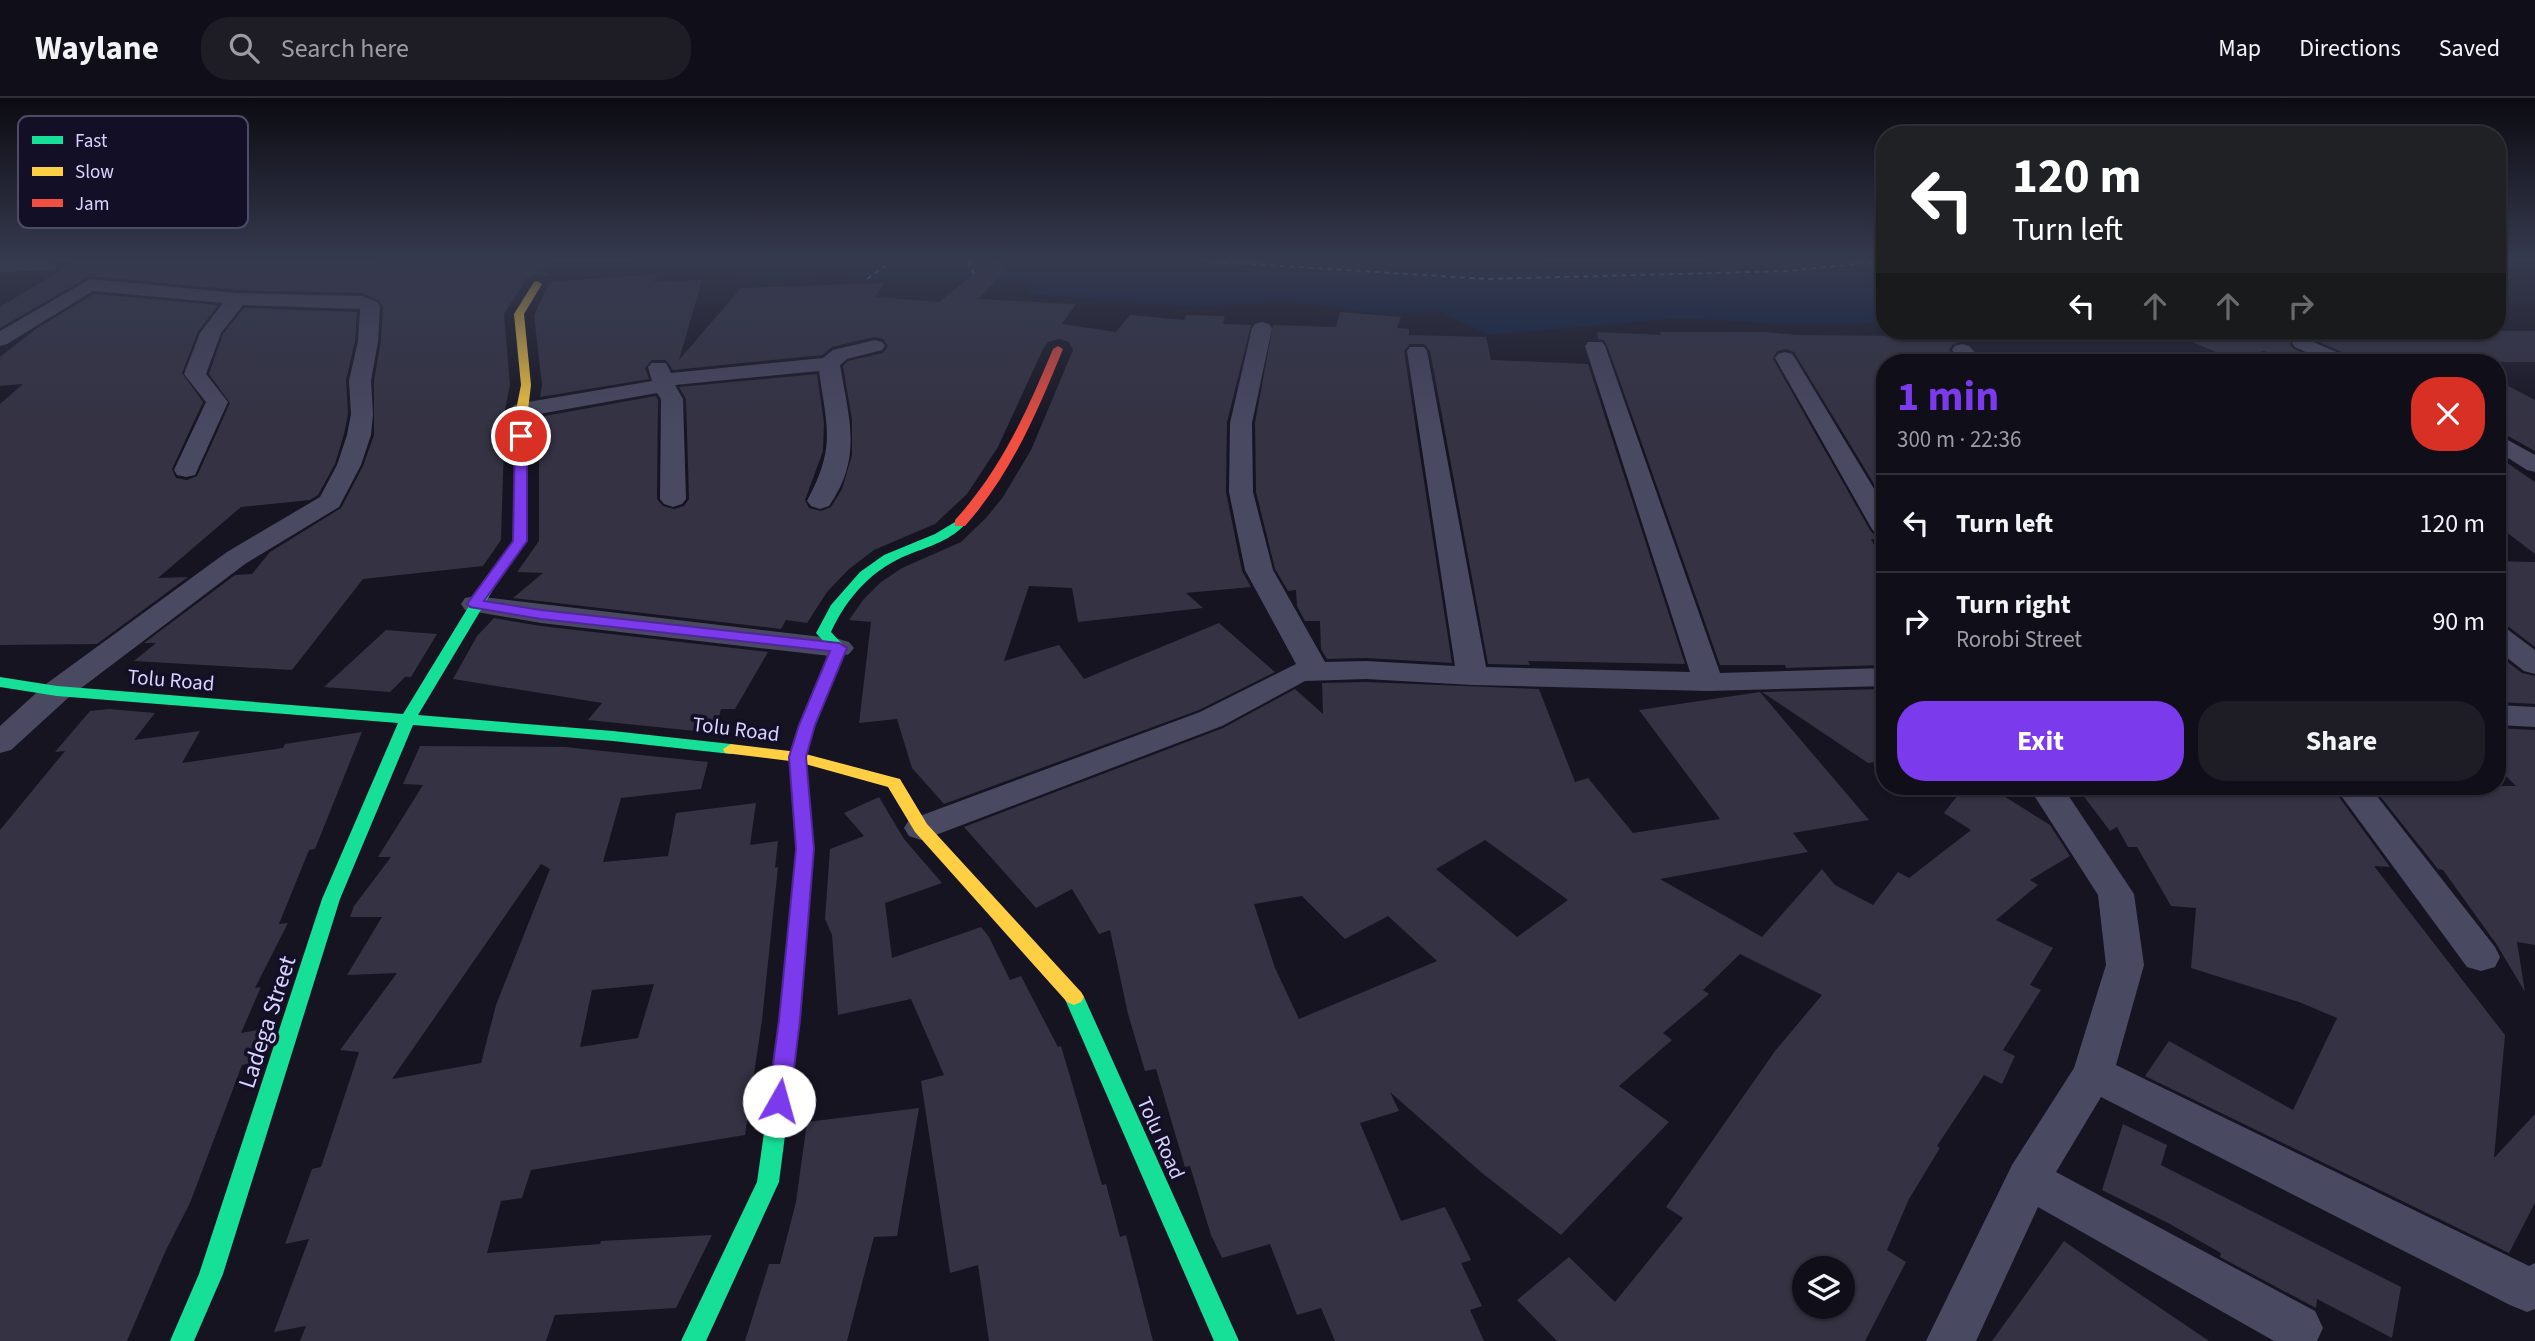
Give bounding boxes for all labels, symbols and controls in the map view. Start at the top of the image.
search box [201,17,691,80]
text: Waylane [35,25,159,72]
icon: search [225,29,263,67]
text: Search here [281,30,409,67]
text: Map [2218,31,2261,66]
text: Directions [2299,31,2401,66]
text: Saved [2439,31,2500,66]
legend [18,116,248,228]
text: Fast [75,128,108,155]
text: 120 m [2012,142,2141,212]
icon: left [1897,154,1988,245]
text: Slow [75,159,114,186]
text: Jam [75,191,109,218]
text: Turn left [2012,207,2123,253]
icon: left [2063,287,2101,325]
icon: ahead [2136,287,2174,325]
icon: ahead [2209,287,2247,325]
icon: right [2282,287,2320,325]
text: 1 min [1897,367,1999,427]
button: close [2411,377,2485,451]
pin [491,406,551,466]
icon: arrive [502,417,540,455]
text: 300 m · 22:36 [1897,423,2021,456]
icon: left [1897,504,1935,542]
text: Turn left [1956,505,2053,542]
text: 120 m [2419,505,2485,542]
text: Turn right [1956,586,2071,623]
icon: right [1897,602,1935,640]
text: 90 m [2432,603,2485,640]
text: Rorobi Street [1956,623,2082,656]
street label: Tolu Road [126,661,216,699]
button: Exit [1897,701,2184,781]
button: Share [2198,701,2485,781]
street label: Tolu Road [691,709,781,749]
street label: Ladega Street [230,951,305,1093]
position arrow [742,1064,816,1138]
street label: Tolu Road [1130,1092,1192,1184]
map controls [1792,1256,1855,1319]
button: layers [1792,1256,1855,1319]

